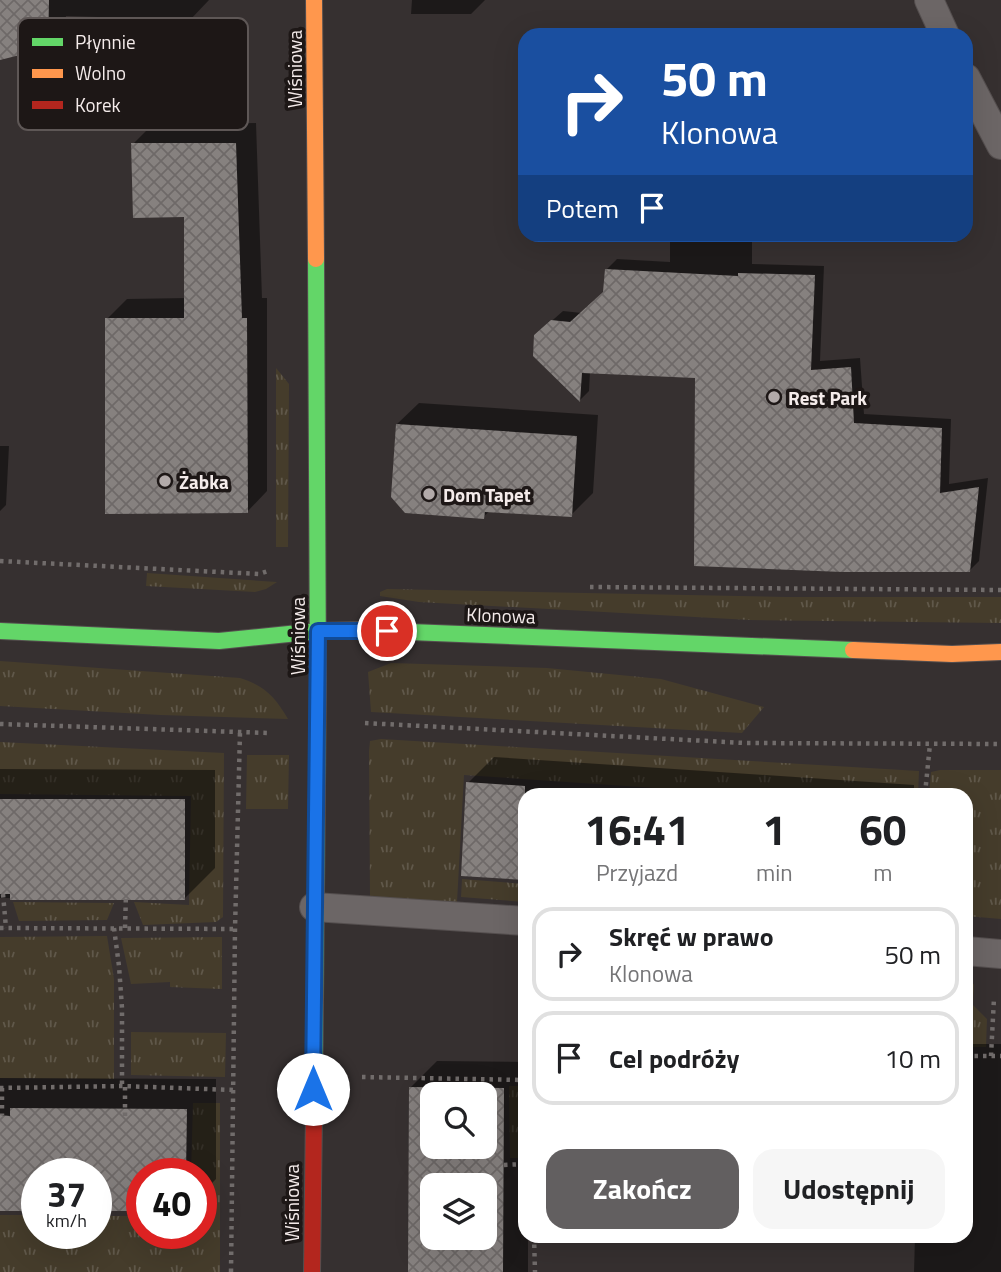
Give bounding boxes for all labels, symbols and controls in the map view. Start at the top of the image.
legend [18,18,248,130]
text: Płynnie [75,27,136,56]
street label: Wiśniowa [280,30,309,108]
text: 50 m [661,40,768,115]
icon: right [546,56,637,147]
text: Wolno [75,58,126,87]
text: Korek [75,90,121,119]
text: Klonowa [661,108,778,156]
text: Potem [546,189,619,228]
icon: arrive [633,189,671,227]
place label: Rest Park [788,383,867,412]
marker: Rest Park [766,389,782,405]
place label: Żabka [179,467,229,496]
marker: Żabka [157,473,173,489]
place label: Dom Tapet [443,480,531,509]
marker: Dom Tapet [421,486,437,502]
street label: Wiśniowa [283,597,312,675]
street label: Klonowa [466,599,537,631]
pin [357,601,417,661]
icon: arrive [368,612,406,650]
text: 16:41 [585,797,689,861]
text: 1 [763,797,786,861]
text: 60 [859,797,906,861]
text: Przyjazd [596,855,678,890]
text: min [756,855,793,890]
text: m [873,855,892,890]
text: Skręć w prawo [609,917,774,956]
icon: right [550,935,588,973]
text: 50 m [884,935,941,974]
text: Klonowa [609,956,693,991]
icon: arrive [550,1039,588,1077]
text: Cel podróży [609,1039,739,1078]
text: 10 m [884,1039,941,1078]
position arrow [276,1052,350,1126]
map controls [420,1082,497,1250]
button: search [420,1082,497,1159]
button: Zakończ [546,1149,739,1229]
button: Udostępnij [753,1149,945,1229]
speed limit sign: 40 [126,1158,217,1249]
street label: Wiśniowa [277,1164,306,1242]
text: 37 [47,1167,86,1221]
button: layers [420,1173,497,1250]
text: km/h [46,1207,87,1234]

